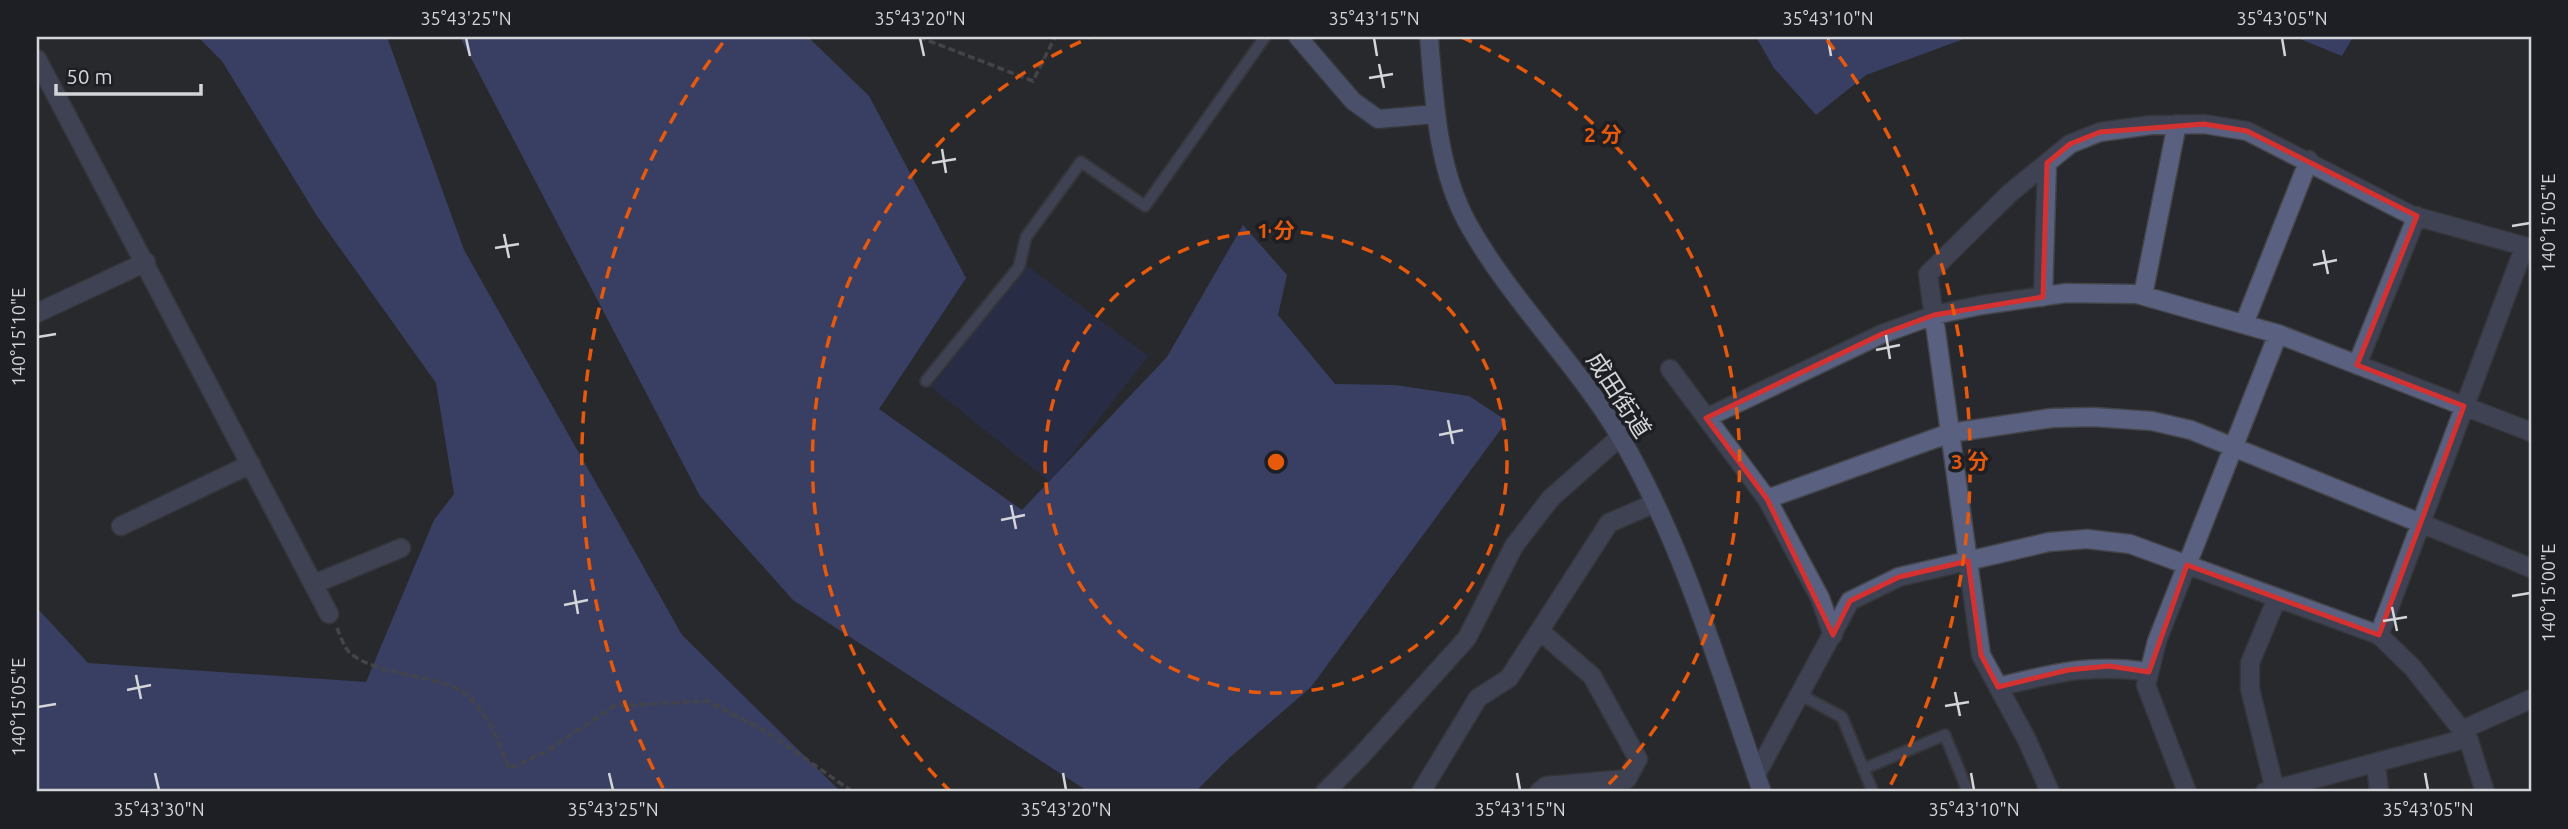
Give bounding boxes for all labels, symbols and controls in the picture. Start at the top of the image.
text: 35°43'25"N [420,8,512,28]
text: 35°43'20"N [874,8,966,28]
text: 35°43'15"N [1328,8,1420,28]
text: 35°43'10"N [1782,8,1874,28]
text: 35°43'05"N [2236,8,2328,28]
scale bar [56,52,201,96]
text: 50 m [66,64,113,88]
text: 2 分 [1584,122,1622,146]
text: 140°15'05"E [2538,174,2558,272]
text: 1 分 [1257,218,1295,242]
text: 140°15'10"E [8,288,28,386]
street label: 成田街道 [1582,347,1656,443]
text: 3 分 [1951,449,1989,473]
centre of rings [1264,450,1288,474]
text: 140°15'00"E [2538,544,2558,642]
text: 140°15'05"E [8,658,28,756]
text: 35°43'30"N [113,799,205,819]
text: 35°43'25"N [567,799,659,819]
text: 35°43'20"N [1020,799,1112,819]
text: 35°43'15"N [1474,799,1566,819]
text: 35°43'10"N [1928,799,2020,819]
text: 35°43'05"N [2382,799,2474,819]

